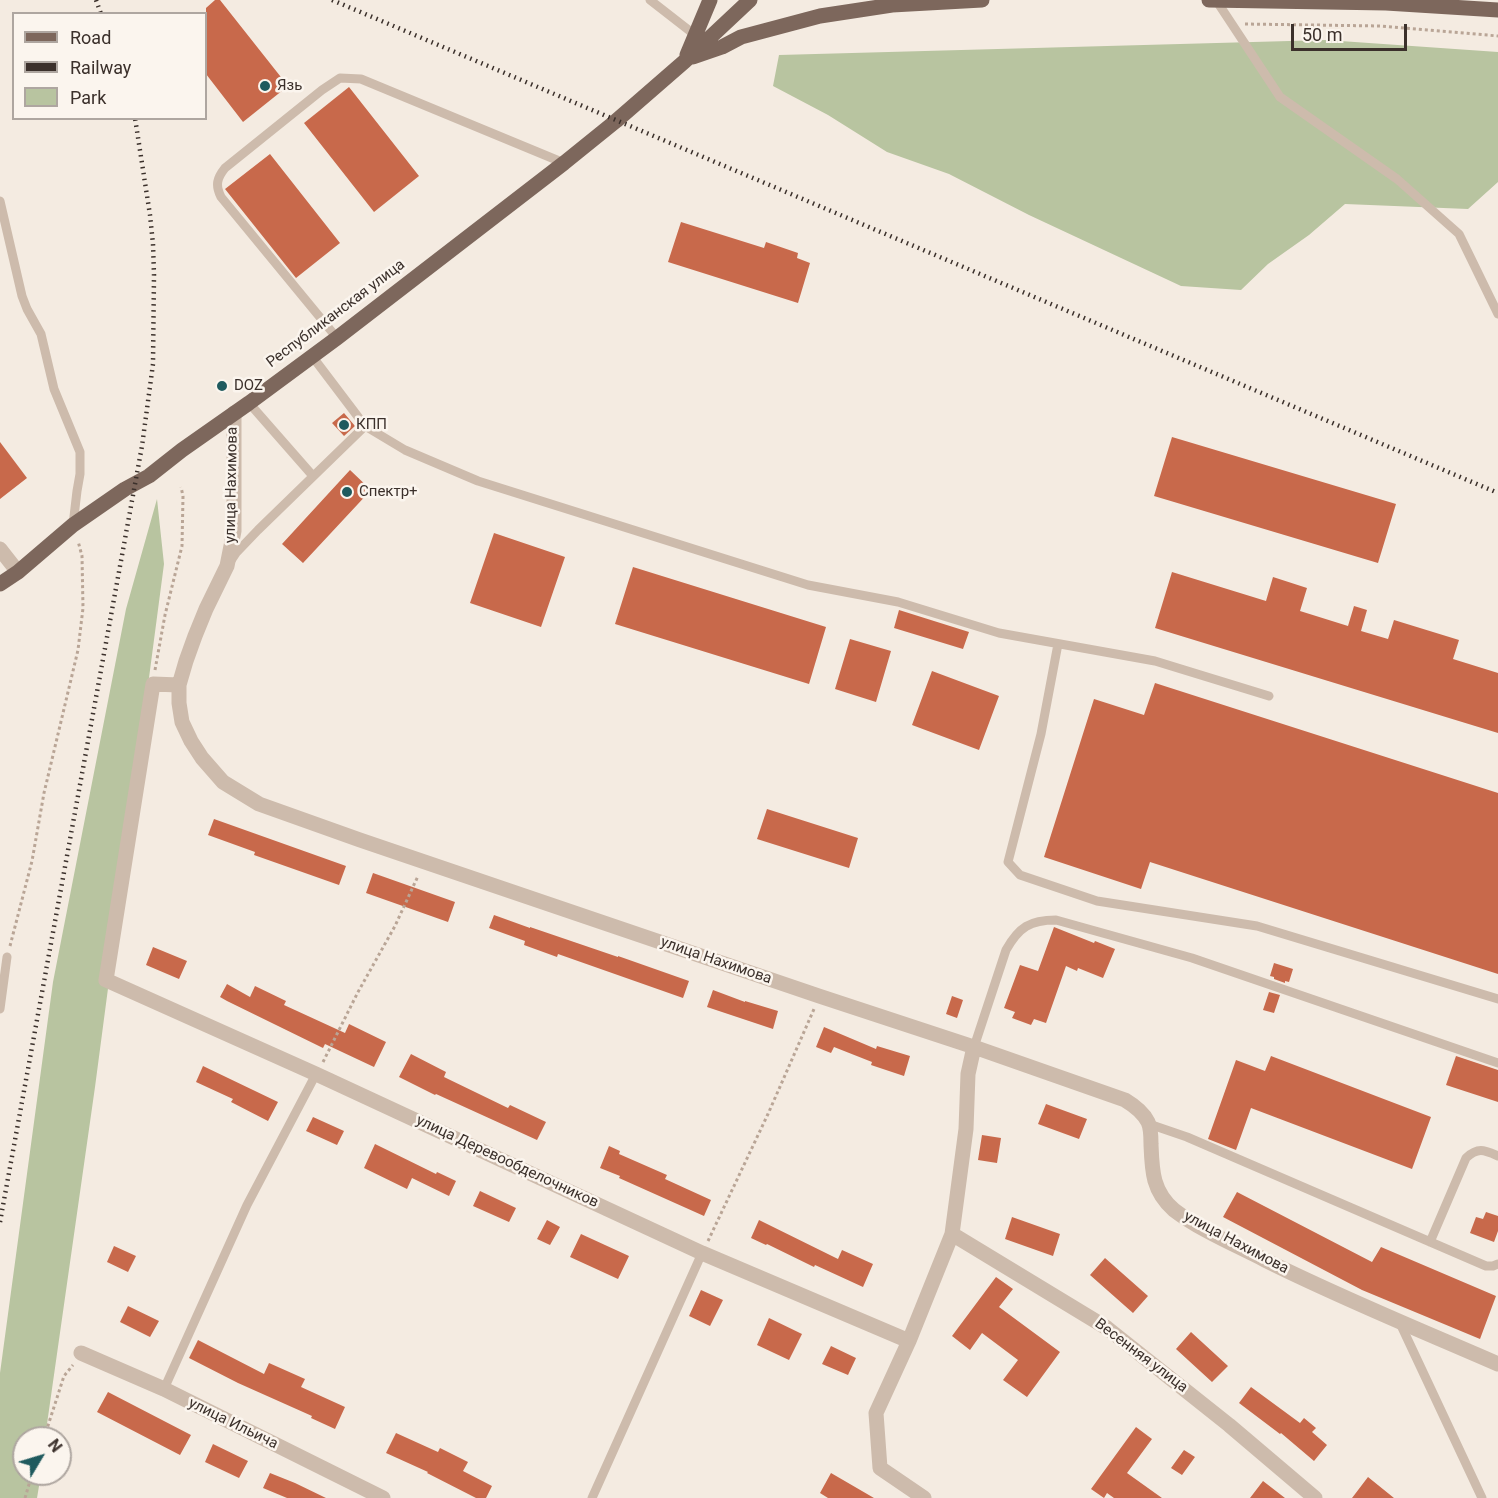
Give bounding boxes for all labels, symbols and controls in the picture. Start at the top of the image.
legend [12,12,207,120]
scale bar [1294,12,1410,50]
text: 50 m [1302,24,1342,45]
text: Road [70,27,111,48]
text: Railway [70,57,131,78]
place label: Язь [277,77,302,95]
marker: Язь [258,79,272,93]
text: Park [70,87,106,108]
street label: Республиканская улица [263,256,409,372]
place label: DOZ [234,377,263,395]
marker: DOZ [215,379,229,393]
place label: КПП [356,416,387,434]
marker: КПП [337,418,351,432]
street label: улица Нахимова [222,427,242,543]
place label: Спектр+ [359,483,418,501]
marker: Спектр+ [340,485,354,499]
street label: улица Нахимова [658,934,774,988]
street label: улица Деревообделочников [413,1112,601,1212]
street label: улица Нахимова [1180,1208,1292,1278]
street label: Весенняя улица [1091,1315,1191,1397]
street label: улица Ильича [185,1395,281,1453]
north arrow [12,1426,72,1486]
text: N [44,1436,66,1456]

